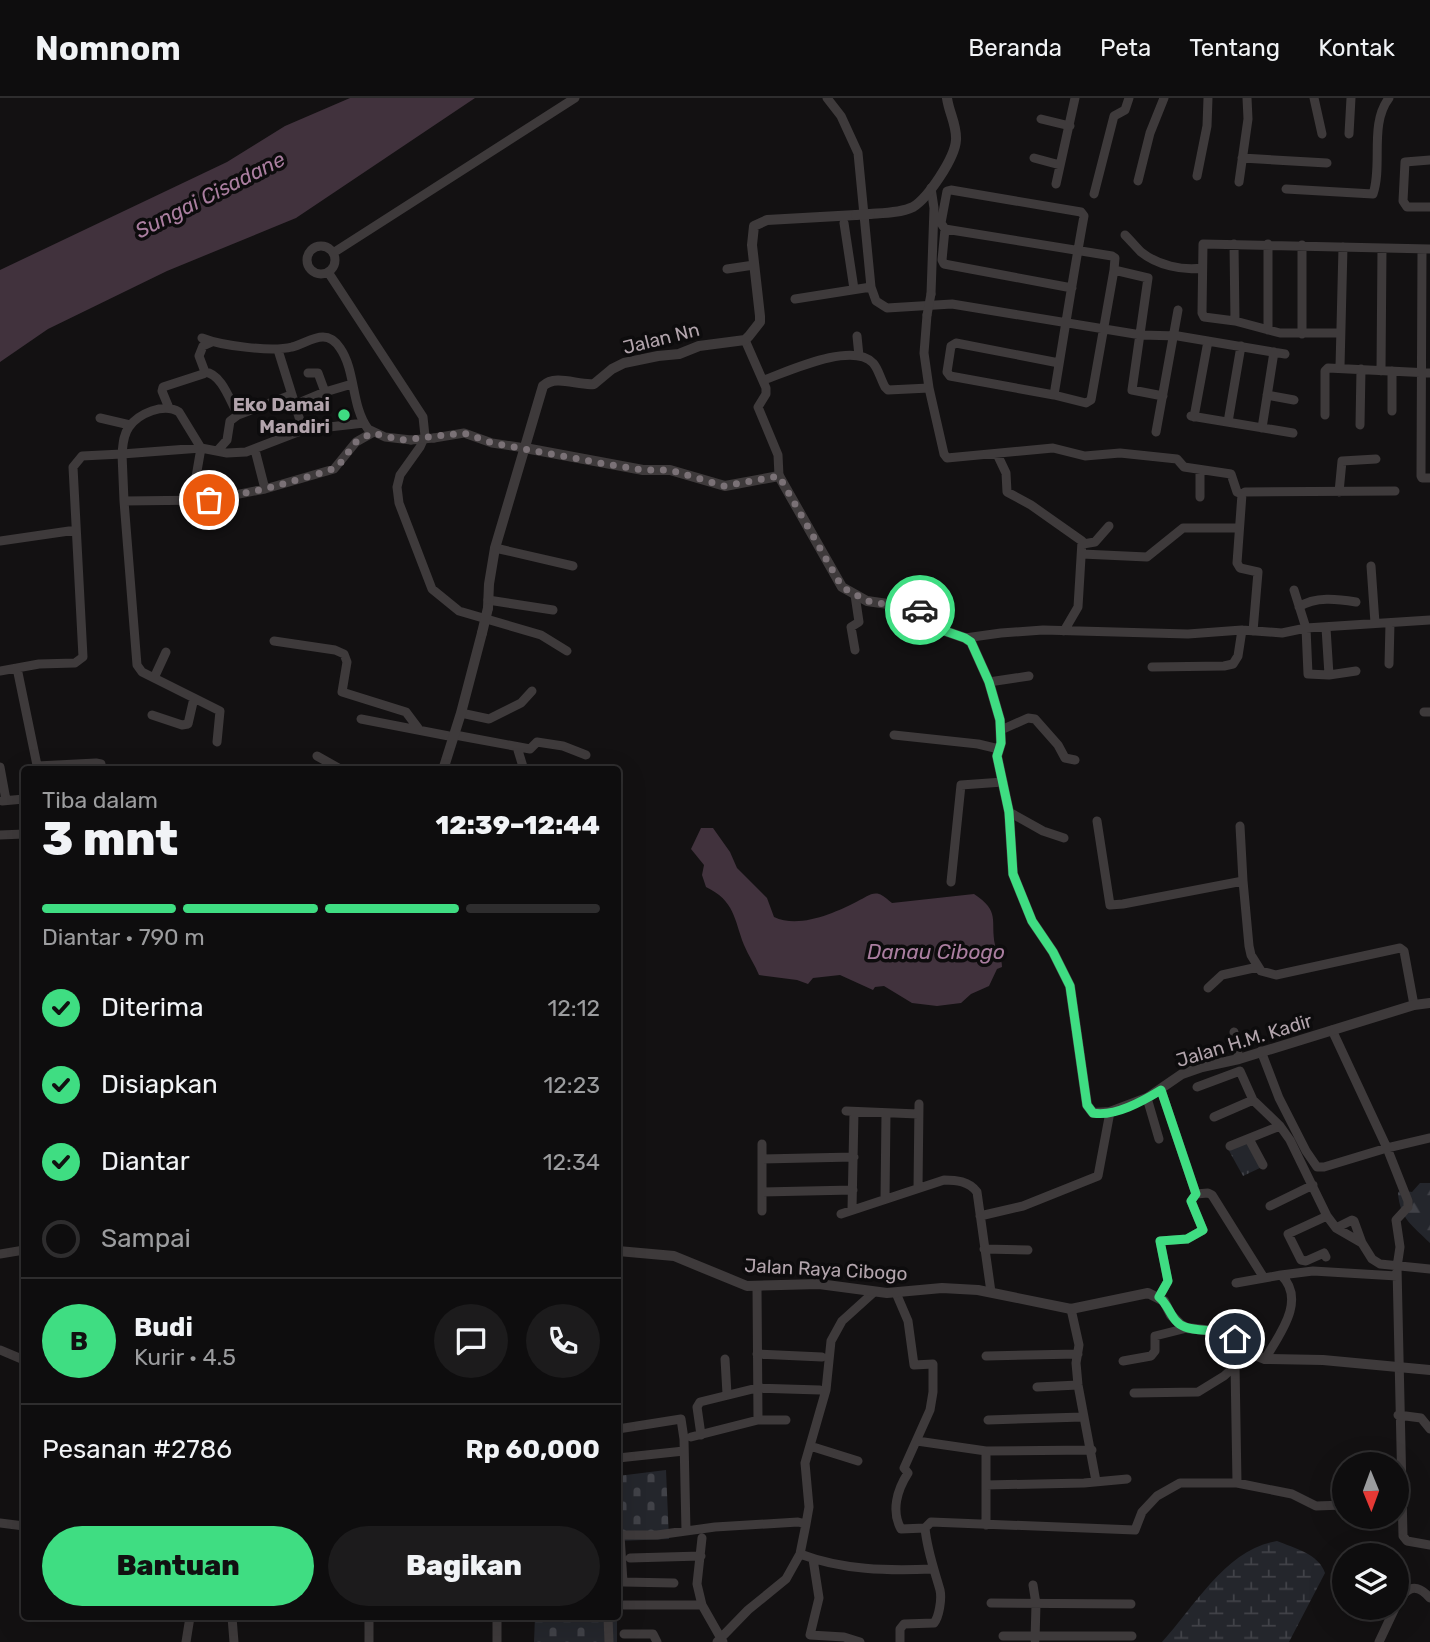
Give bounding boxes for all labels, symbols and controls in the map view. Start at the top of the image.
text: Nomnom [35,29,181,68]
text: Beranda [968,34,1062,62]
text: Peta [1100,34,1151,62]
text: Tentang [1189,34,1280,62]
text: Kontak [1318,34,1395,62]
water label: Sungai Cisadane [131,146,289,243]
street label: Jalan Nn [620,318,702,359]
place label: Eko Damai Mandiri [233,393,330,438]
marker: Eko Damai Mandiri [336,407,352,423]
pin [179,470,239,530]
icon: bag [190,481,228,519]
courier [885,575,955,645]
icon: car [901,591,939,629]
text: Tiba dalam [42,786,158,814]
text: 12:39–12:44 [436,810,600,841]
text: 3 mnt [42,812,178,867]
text: Diantar · 790 m [42,923,205,951]
water label: Danau Cibogo [867,939,1005,964]
icon: check [42,989,80,1027]
text: Diterima [101,992,204,1023]
text: 12:12 [547,994,600,1022]
street label: Jalan H.M. Kadir [1173,1009,1316,1072]
icon: check [42,1066,80,1104]
text: Disiapkan [101,1069,218,1100]
text: 12:23 [543,1071,600,1099]
icon: check [42,1143,80,1181]
text: Diantar [101,1146,190,1177]
text: 12:34 [543,1148,600,1176]
text: Sampai [101,1223,191,1254]
street label: Jalan Raya Cibogo [744,1254,908,1285]
button: chat [434,1304,508,1378]
button: phone [526,1304,600,1378]
pin [1205,1309,1265,1369]
text: Budi [134,1312,193,1343]
icon: home [1216,1320,1254,1358]
text: B [70,1326,88,1357]
text: Kurir · 4.5 [134,1343,236,1371]
text: Pesanan #2786 [42,1434,232,1465]
text: Rp 60,000 [466,1434,600,1465]
north arrow [1332,1452,1409,1530]
map controls [1332,1452,1409,1620]
button: Bantuan [42,1526,314,1606]
button: Bagikan [328,1526,600,1606]
button: layers [1332,1543,1409,1620]

